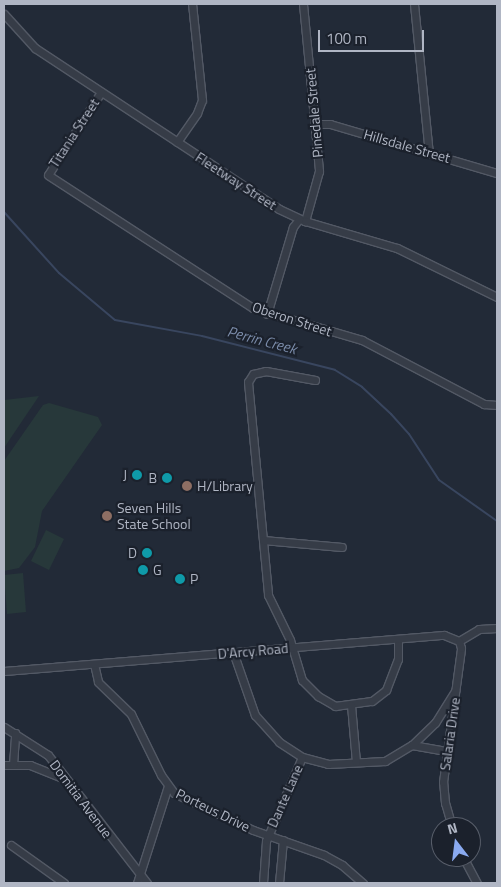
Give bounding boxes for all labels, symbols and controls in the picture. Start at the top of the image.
scale bar [321,20,427,52]
text: 100 m [326,27,367,50]
street label: Pinedale Street [302,68,326,158]
street label: Titania Street [45,95,103,171]
street label: Hillsdale Street [362,126,452,166]
street label: Fleetway Street [192,149,280,213]
street label: Oberon Street [250,298,334,340]
water label: Perrin Creek [225,322,299,358]
place label: J [123,467,127,483]
marker: J [131,469,143,481]
place label: B [148,470,157,486]
marker: B [161,472,173,484]
place label: H/Library [197,478,253,494]
marker: H/Library [181,480,193,492]
place label: Seven Hills State School [117,500,191,532]
marker: Seven Hills State School [101,510,113,522]
place label: D [128,545,137,561]
marker: D [141,547,153,559]
place label: G [153,562,162,578]
marker: G [137,564,149,576]
place label: P [190,571,198,587]
marker: P [174,573,186,585]
street label: D'Arcy Road [217,640,289,662]
street label: Salaria Drive [437,696,463,772]
street label: Domitia Avenue [46,757,116,841]
street label: Dante Lane [264,762,306,830]
street label: Porteus Drive [173,785,253,835]
north arrow [431,817,481,867]
text: N [445,817,460,839]

